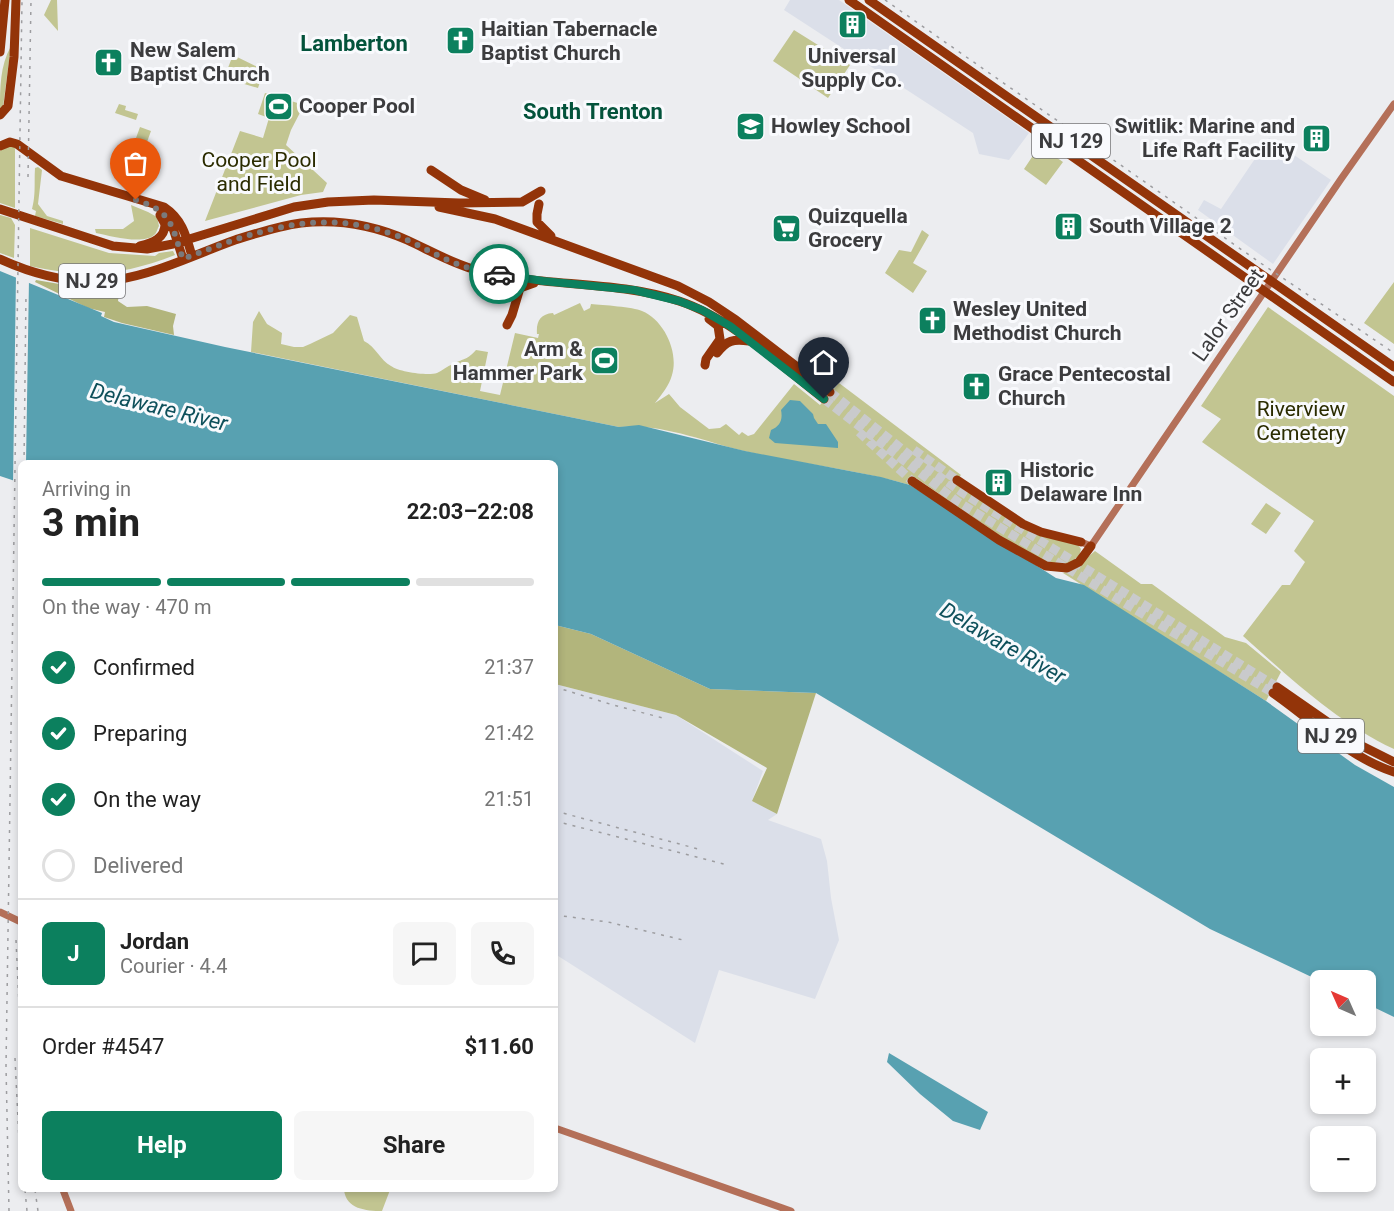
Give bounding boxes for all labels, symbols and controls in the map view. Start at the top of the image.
building icon: Universal Supply Co. [836,9,868,41]
place label: Haitian Tabernacle Baptist Church [481,17,657,65]
church icon: Haitian Tabernacle Baptist Church [444,25,476,57]
district label: Lamberton [300,31,408,56]
place label: New Salem Baptist Church [130,38,270,86]
place label: Universal Supply Co. [801,44,903,92]
church icon: New Salem Baptist Church [93,46,125,78]
sports icon: Cooper Pool [262,90,294,122]
place label: Cooper Pool [299,94,415,118]
district label: South Trenton [523,99,663,124]
school or university icon: Howley School [734,110,766,142]
place label: Howley School [771,114,911,138]
place label: Switlik: Marine and Life Raft Facility [1114,114,1295,162]
building icon: Switlik: Marine and Life Raft Facility [1300,122,1332,154]
road number: NJ 129 [1032,124,1110,158]
pin [110,138,161,200]
icon: bag [119,147,152,180]
park label: Cooper Pool and Field [201,148,317,196]
place label: Quizquella Grocery [808,204,908,252]
building icon: South Village 2 [1052,210,1084,242]
supermarket icon: Quizquella Grocery [771,212,803,244]
place label: South Village 2 [1089,214,1232,238]
courier [469,244,529,304]
icon: car [483,258,516,291]
road number: NJ 29 [59,264,125,298]
street label: Lalor Street [1187,264,1269,366]
place label: Wesley United Methodist Church [953,297,1121,345]
church icon: Wesley United Methodist Church [916,305,948,337]
place label: Arm & Hammer Park [453,337,584,385]
pin [798,337,849,399]
sports icon: Arm & Hammer Park [588,345,620,377]
icon: home [807,346,840,379]
place label: Grace Pentecostal Church [998,362,1171,410]
church icon: Grace Pentecostal Church [961,370,993,402]
water label: Delaware River [88,378,231,436]
park label: Riverview Cemetery [1256,397,1346,445]
place label: Historic Delaware Inn [1020,458,1142,506]
building icon: Historic Delaware Inn [983,466,1015,498]
text: Arriving in [42,477,131,501]
text: 22:03–22:08 [407,499,534,524]
text: 3 min [42,500,140,546]
text: On the way · 470 m [42,595,211,619]
water label: Delaware River [936,597,1071,689]
icon: check [42,651,75,684]
text: Confirmed [93,655,195,680]
text: 21:37 [484,655,534,679]
icon: check [42,717,75,750]
road number: NJ 29 [1298,719,1364,753]
text: Preparing [93,721,187,746]
text: 21:42 [484,721,534,745]
icon: check [42,783,75,816]
text: On the way [93,787,201,812]
text: 21:51 [484,787,534,811]
text: Delivered [93,853,183,878]
button: chat [393,922,456,985]
button: phone [471,922,534,985]
text: Jordan [120,929,189,954]
text: J [67,941,80,966]
text: Courier · 4.4 [120,954,227,978]
north arrow [1310,970,1376,1036]
map controls [1310,970,1376,1192]
text: Order #4547 [42,1034,164,1059]
text: $11.60 [465,1034,534,1059]
button: + [1310,1048,1376,1114]
button: Help [42,1111,282,1180]
button: Share [294,1111,534,1180]
button: − [1310,1126,1376,1192]

